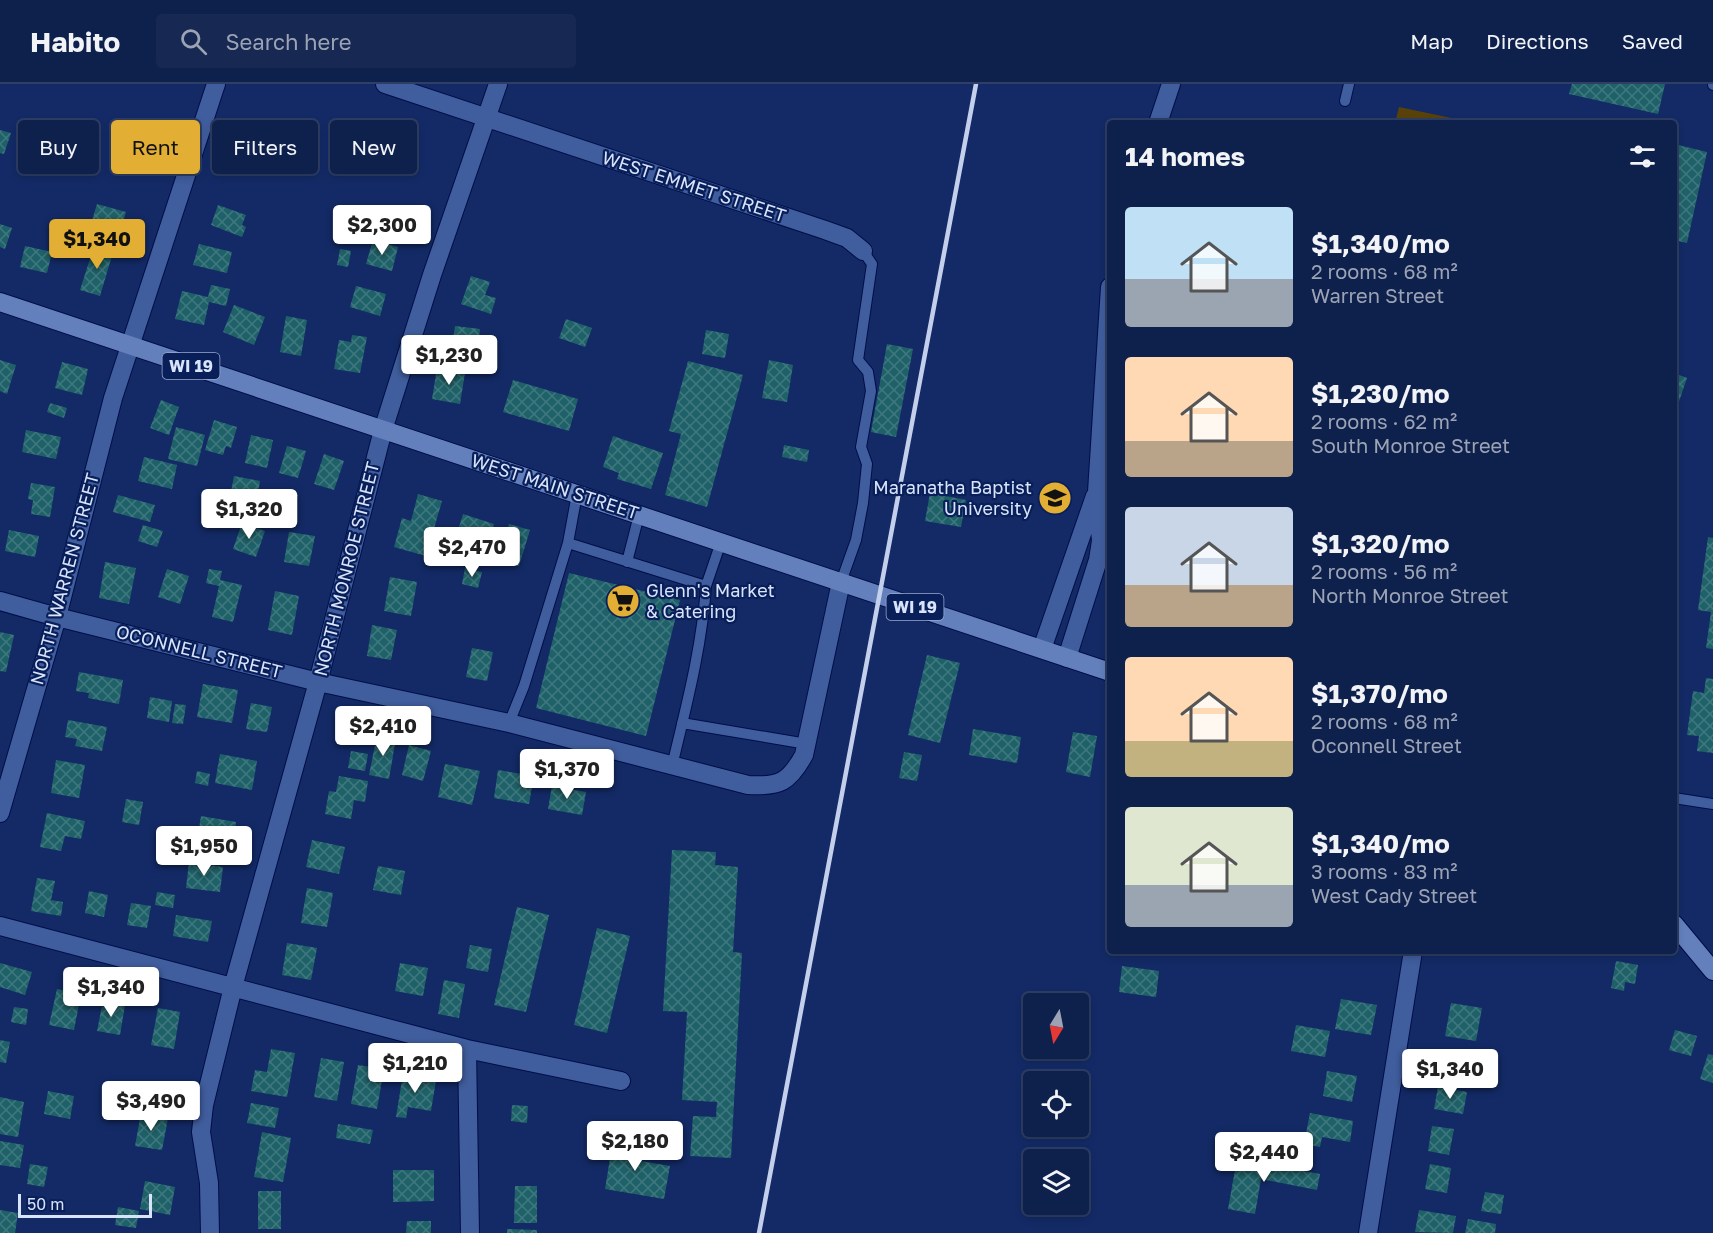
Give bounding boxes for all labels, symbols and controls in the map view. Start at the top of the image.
search box [156,14,576,68]
text: Habito [30,25,120,58]
icon: search [177,25,210,58]
text: Search here [225,28,351,55]
text: Map [1410,28,1453,54]
text: Directions [1486,28,1589,54]
text: Saved [1622,28,1683,54]
chip: Buy [18,120,99,174]
chip: Rent [111,120,200,174]
chip: Filters [212,120,318,174]
chip: New [330,120,417,174]
icon: filters [1626,140,1659,173]
text: 14 homes [1125,141,1245,172]
street label: WEST EMMET STREET [600,146,789,226]
pin: $2,300 [333,205,431,256]
text: $2,300 [347,212,417,236]
pin: $1,340 [48,219,146,270]
text: $1,340 [63,226,131,250]
text: $1,340/mo [1311,228,1450,259]
icon: home [1173,231,1245,303]
text: 2 rooms · 68 m² [1311,259,1458,283]
text: Warren Street [1311,283,1444,307]
pin: $1,230 [400,335,498,386]
text: $1,230 [415,342,483,366]
road number: WI 19 [162,353,219,379]
text: $1,230/mo [1311,378,1450,409]
icon: home [1173,381,1245,453]
text: 2 rooms · 62 m² [1311,409,1457,433]
text: South Monroe Street [1311,433,1510,457]
street label: WEST MAIN STREET [469,449,642,523]
street label: NORTH MONROE STREET [309,459,383,678]
street label: NORTH WARREN STREET [25,470,103,687]
place label: Maranatha Baptist University [873,476,1032,519]
school or university icon: Maranatha Baptist University [1037,480,1073,516]
pin: $1,320 [200,489,298,540]
text: $1,320 [215,496,283,520]
pin: $2,470 [423,527,521,578]
text: $1,320/mo [1311,528,1450,559]
icon: home [1173,531,1245,603]
text: $2,470 [438,534,506,558]
text: 2 rooms · 56 m² [1311,559,1457,583]
place label: Glenn's Market & Catering [646,579,775,622]
supermarket icon: Glenn's Market & Catering [605,583,641,619]
text: North Monroe Street [1311,583,1509,607]
road number: WI 19 [886,594,944,620]
street label: OCONNELL STREET [114,620,285,682]
text: $1,370/mo [1311,678,1448,709]
icon: home [1173,681,1245,753]
pin: $2,410 [334,706,432,757]
text: 2 rooms · 68 m² [1311,709,1458,733]
text: $2,410 [349,713,417,737]
text: Oconnell Street [1311,733,1462,757]
pin: $1,370 [518,749,616,800]
text: $1,370 [534,756,600,780]
pin: $1,950 [155,826,253,877]
text: $1,340/mo [1311,828,1450,859]
icon: home [1173,831,1245,903]
text: $1,950 [170,833,238,857]
text: 3 rooms · 83 m² [1311,859,1457,883]
text: West Cady Street [1311,883,1477,907]
pin: $1,340 [62,967,160,1018]
text: $1,340 [77,974,145,998]
north arrow [1023,993,1089,1059]
map controls [1023,993,1089,1215]
pin: $1,210 [366,1043,464,1094]
pin: $1,340 [1401,1049,1499,1100]
text: $1,210 [382,1050,448,1074]
text: $1,340 [1416,1056,1484,1080]
button: locate [1023,1071,1089,1137]
pin: $3,490 [102,1081,200,1132]
text: $3,490 [116,1088,186,1112]
pin: $2,180 [586,1121,684,1172]
text: $2,180 [601,1128,669,1152]
pin: $2,440 [1215,1132,1313,1183]
text: $2,440 [1229,1139,1299,1163]
button: layers [1023,1149,1089,1215]
scale bar [18,1191,152,1218]
text: 50 m [27,1194,64,1214]

